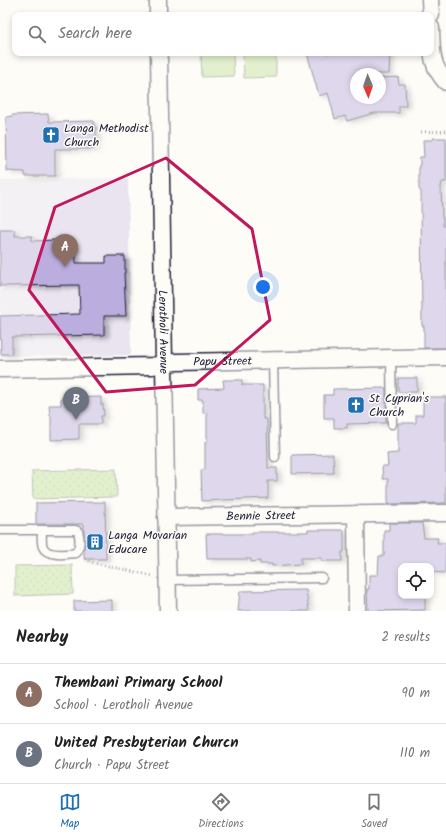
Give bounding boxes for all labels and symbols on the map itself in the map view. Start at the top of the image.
north arrow [350,68,386,104]
place label: Langa Methodist Church [64,119,149,152]
church icon: Langa Methodist Church [41,125,61,145]
pin: A [52,234,78,267]
your location [253,277,273,297]
street label: Lerotholi Avenue [153,290,174,375]
street label: Papu Street [193,351,253,371]
pin: B [63,387,89,420]
place label: St Cyprian's Church [369,389,429,422]
church icon: St Cyprian's Church [346,395,366,415]
street label: Bennie Street [226,506,296,526]
place label: Langa Movarian Educare [108,526,187,559]
building icon: Langa Movarian Educare [85,532,105,552]

